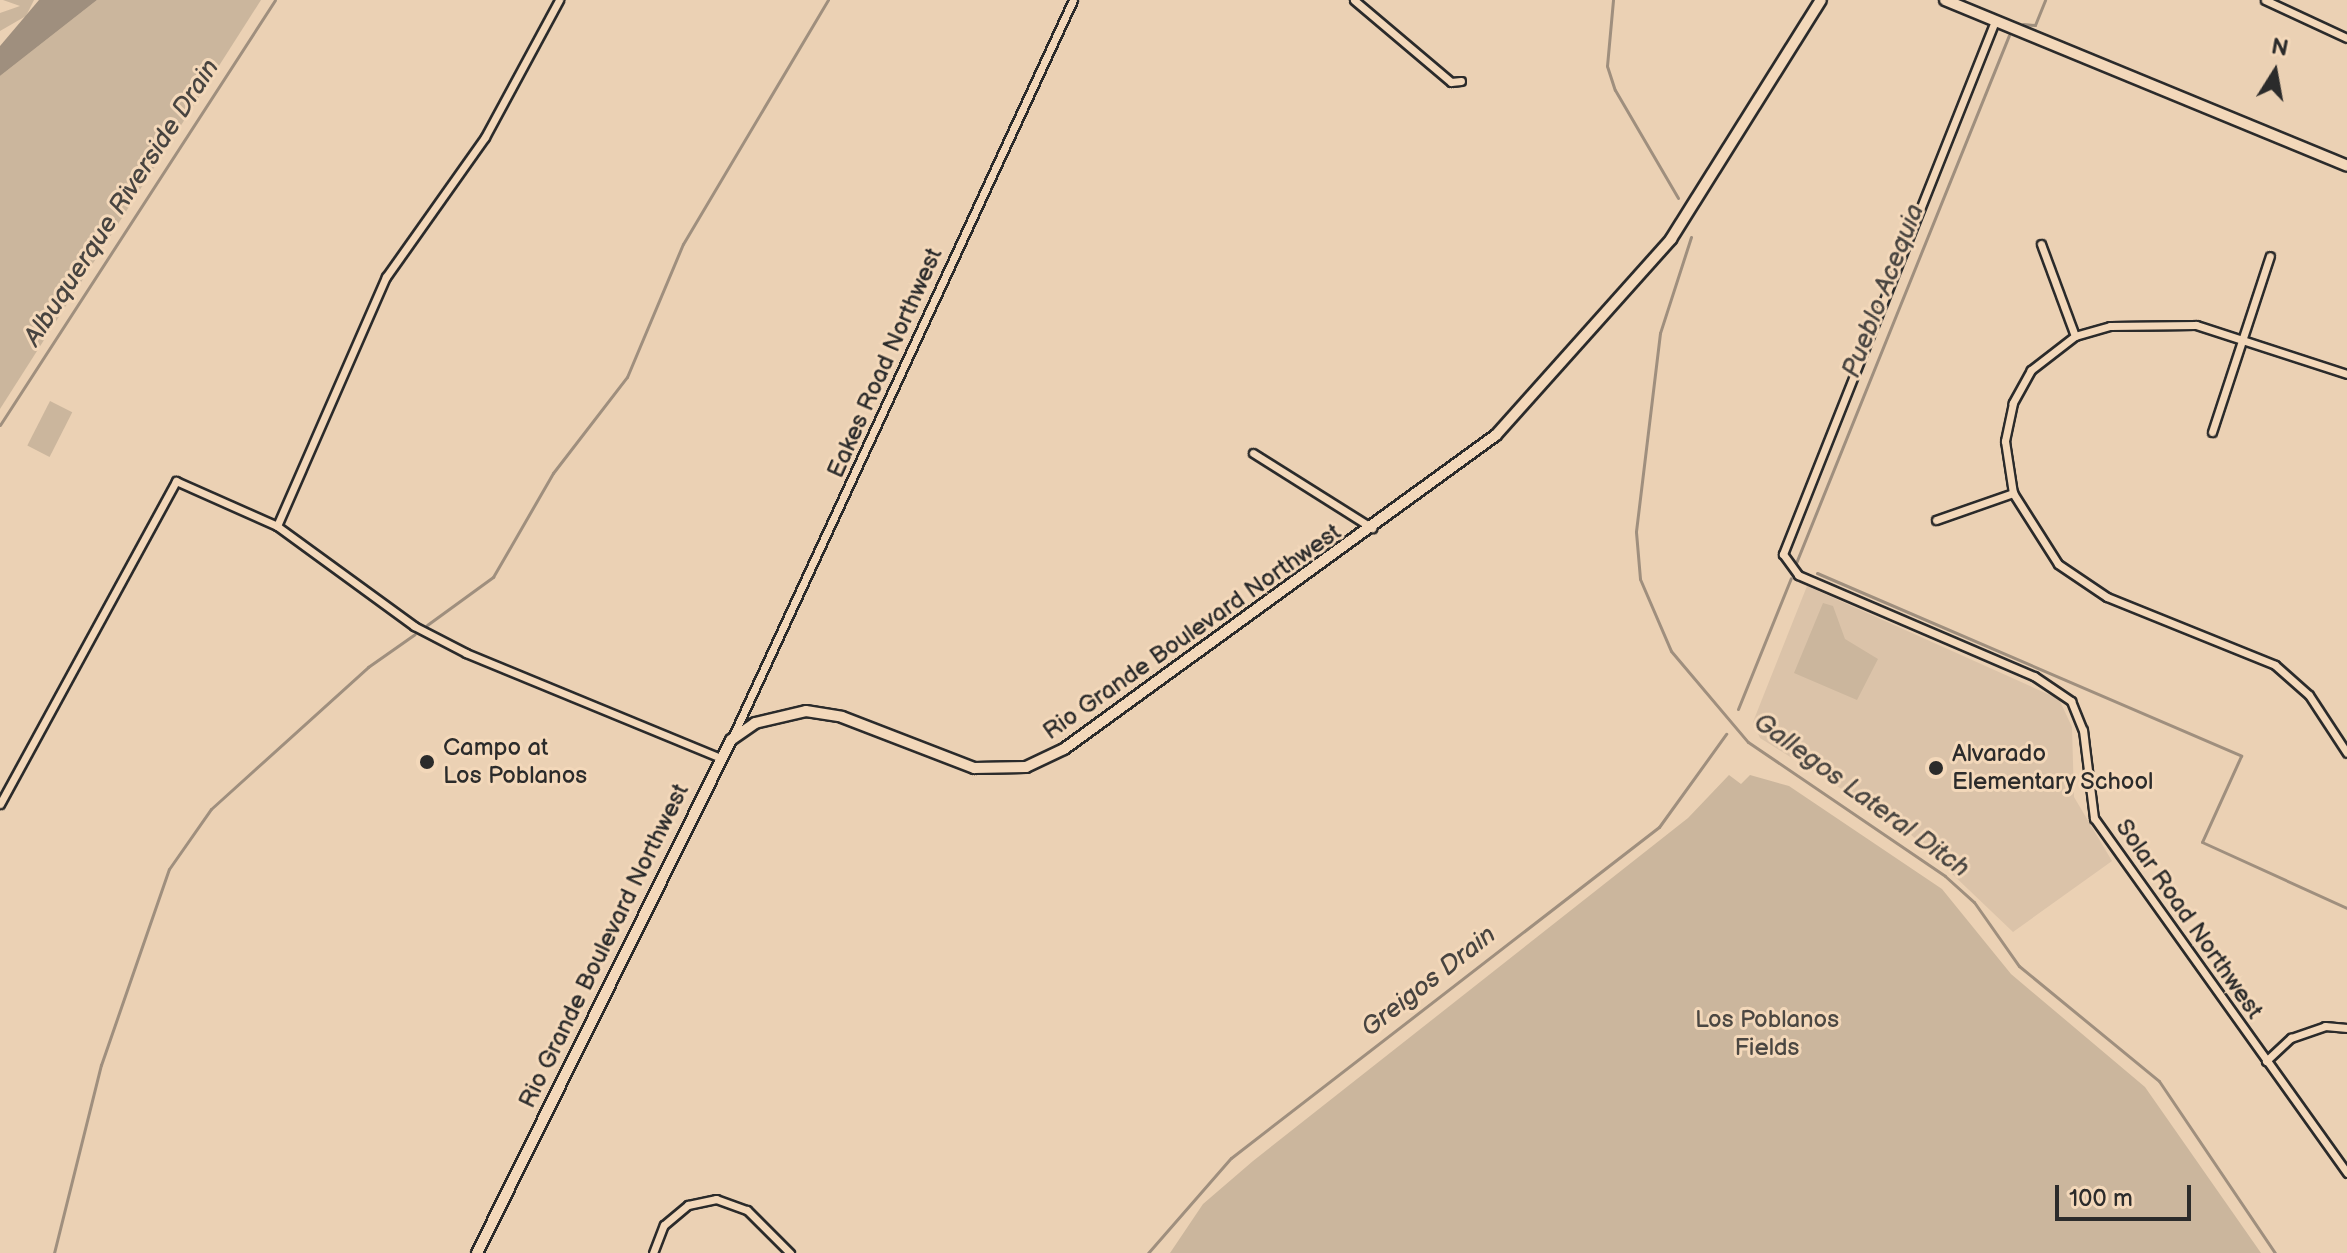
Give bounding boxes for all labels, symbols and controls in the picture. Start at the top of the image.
north arrow [2235,32,2315,112]
text: N [2269,33,2290,63]
water label: Albuquerque Riverside Drain [17,54,227,352]
water label: Pueblo Acequia [1837,200,1931,382]
street label: Eakes Road Northwest [821,244,949,482]
street label: Rio Grande Boulevard Northwest [1038,518,1346,746]
water label: Gallegos Lateral Ditch [1747,707,1975,885]
place label: Campo at Los Poblanos [443,734,587,790]
place label: Alvarado Elementary School [1952,740,2155,796]
marker: Campo at Los Poblanos [418,753,436,771]
marker: Alvarado Elementary School [1927,759,1945,777]
street label: Rio Grande Boulevard Northwest [513,779,695,1113]
street label: Solar Road Northwest [2109,814,2269,1024]
water label: Greigos Drain [1355,920,1503,1044]
park label: Los Poblanos Fields [1695,1006,1839,1062]
scale bar [2059,1169,2195,1219]
text: 100 m [2069,1184,2133,1213]

